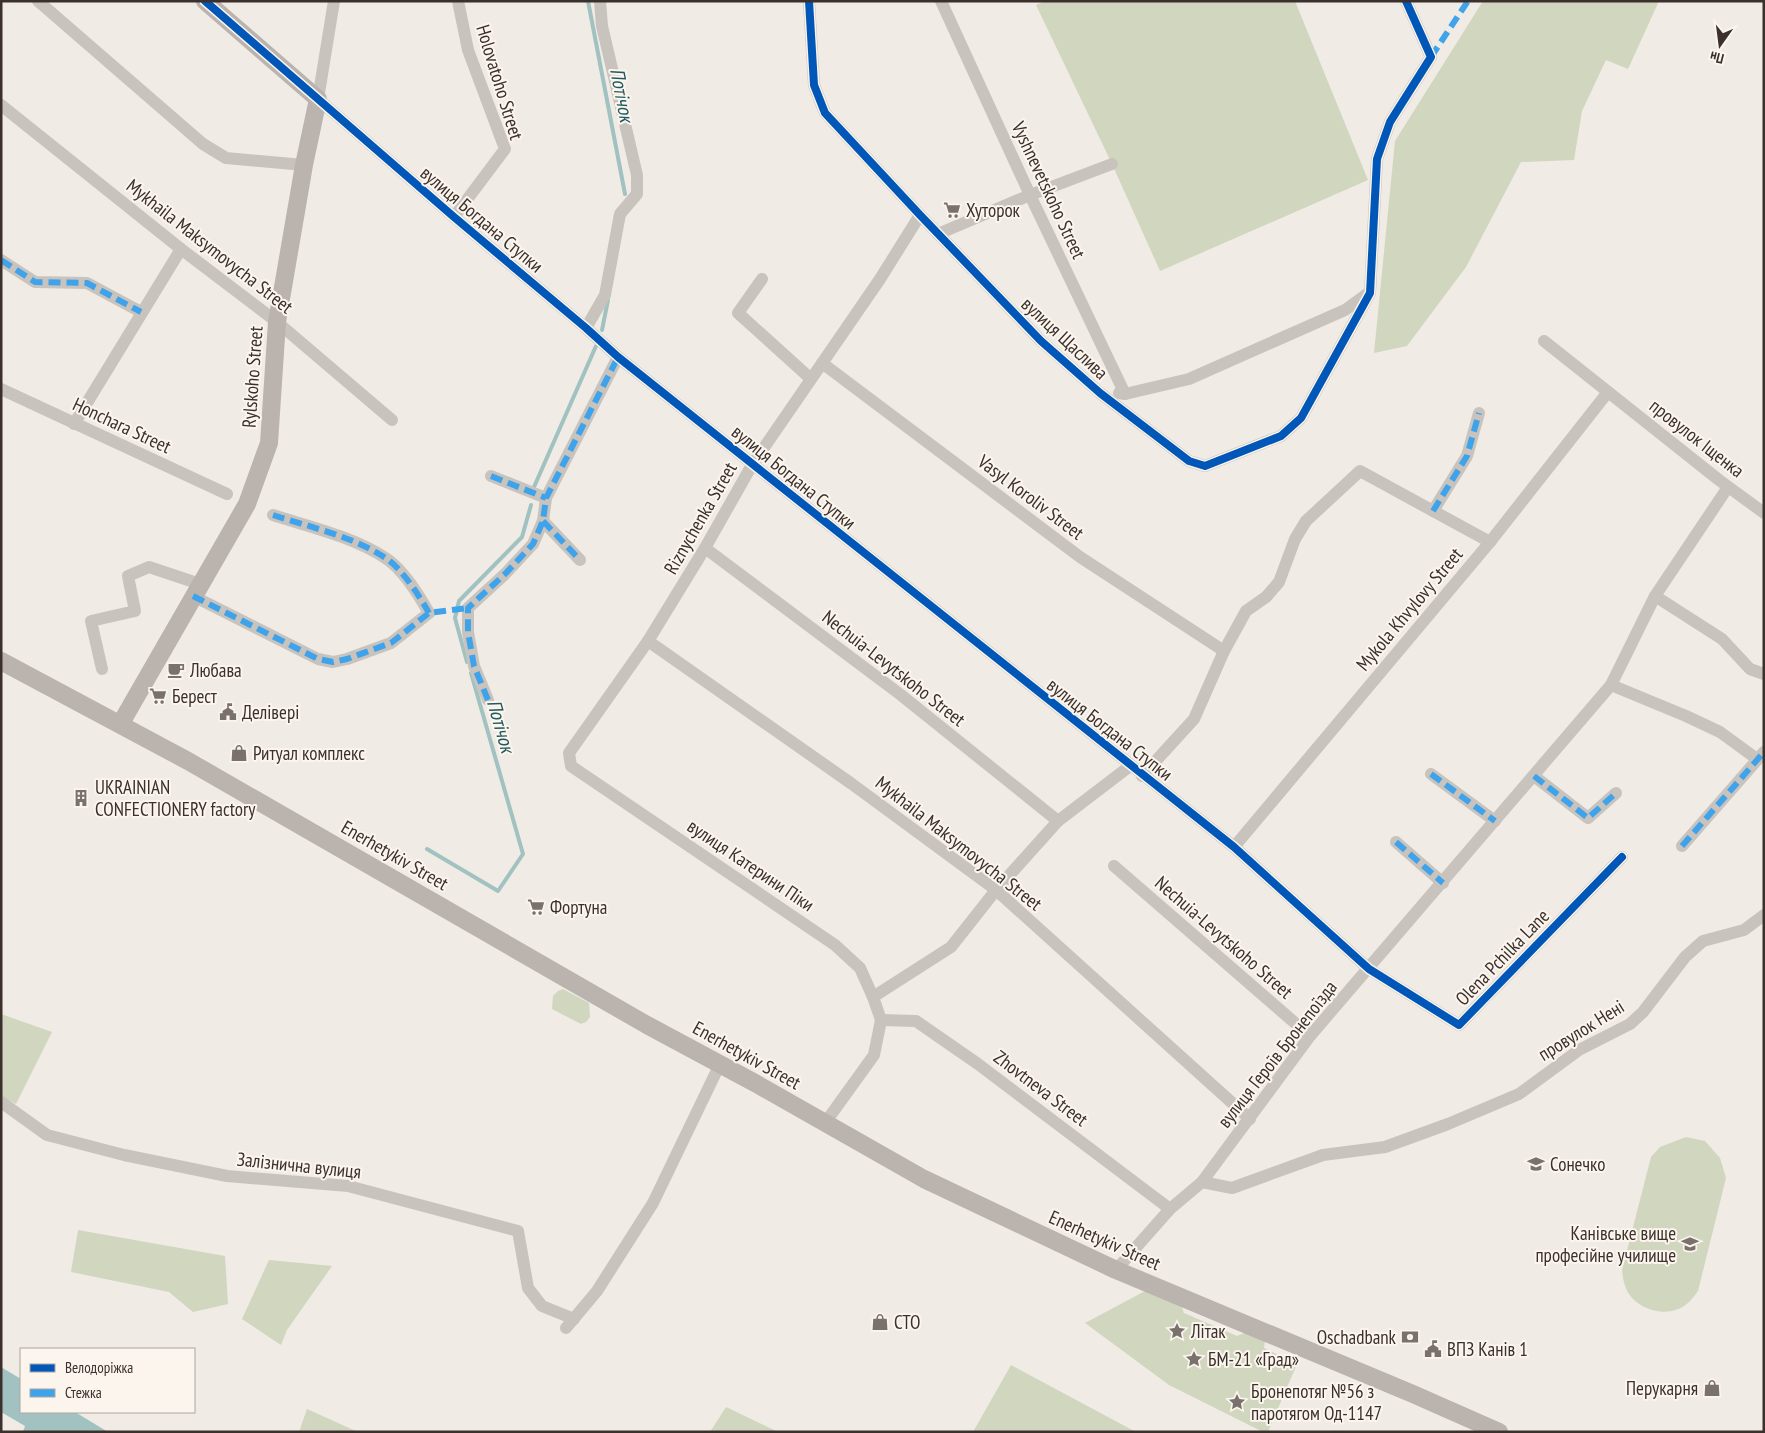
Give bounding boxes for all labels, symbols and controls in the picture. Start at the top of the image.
north arrow [1695,20,1745,70]
street label: Holovatoho Street [471,22,529,143]
text: Пн [1708,47,1726,68]
water label: Потічок [604,66,640,126]
street label: Vyshnevetskoho Street [1006,117,1092,263]
street label: вулиця Богдана Ступки [416,161,548,277]
street label: Mykhaila Maksymovycha Street [122,174,299,319]
place label: Хуторок [966,198,1021,222]
supermarket icon: Хуторок [942,200,962,220]
street label: вулиця Щаслива [1017,292,1113,384]
street label: Rylskoho Street [236,325,268,429]
street label: Honchara Street [69,392,176,459]
street label: провулок Іщенка [1645,394,1749,482]
street label: вулиця Богдана Ступки [727,420,861,534]
street label: Vasyl Koroliv Street [972,449,1089,545]
street label: Riznychenka Street [658,457,742,578]
street label: Mykola Khvylovy Street [1351,542,1468,675]
street label: Nechuia-Levytskoho Street [818,605,971,732]
place label: Любава [189,658,242,682]
cafe icon: Любава [166,660,186,680]
street label: вулиця Богдана Ступки [1042,672,1178,786]
place label: Берест [172,684,218,708]
supermarket icon: Берест [148,686,168,706]
water label: Потічок [481,696,522,758]
place label: Делівері [242,700,299,724]
public building icon: Делівері [218,702,238,722]
place label: Ритуал комплекс [253,741,365,765]
shop icon: Ритуал комплекс [229,743,249,763]
street label: Mykhaila Maksymovycha Street [871,771,1048,916]
place label: UKRAINIAN CONFECTIONERY factory [95,775,256,821]
building icon: UKRAINIAN CONFECTIONERY factory [71,788,91,808]
street label: вулиця Катерини Піки [683,814,819,916]
street label: Enerhetykiv Street [337,815,453,896]
street label: Nechuia-Levytskoho Street [1150,871,1298,1004]
place label: Фортуна [550,895,607,919]
supermarket icon: Фортуна [526,897,546,917]
street label: Olena Pchilka Lane [1450,904,1554,1010]
street label: вулиця Героїв Бронепоїзда [1212,976,1342,1132]
street label: провулок Нені [1534,994,1628,1066]
street label: Enerhetykiv Street [689,1015,806,1095]
street label: Zhovtneva Street [989,1045,1093,1132]
street label: Залізнична вулиця [236,1147,362,1183]
place label: Сонечко [1550,1152,1605,1176]
school or university icon: Сонечко [1526,1154,1546,1174]
street label: Enerhetykiv Street [1045,1205,1165,1276]
place label: Канівське вище професійне училище [1535,1221,1676,1267]
school or university icon: Канівське вище професійне училище [1680,1234,1700,1254]
place label: СТО [894,1310,920,1334]
shop icon: СТО [870,1312,890,1332]
place label: Літак [1190,1319,1226,1343]
place icon: Літак [1167,1321,1187,1341]
place label: Oschadbank [1317,1325,1397,1349]
bank icon: Oschadbank [1400,1327,1420,1347]
place label: ВПЗ Канів 1 [1447,1337,1528,1361]
public building icon: ВПЗ Канів 1 [1423,1339,1443,1359]
place label: БМ-21 «Град» [1208,1347,1299,1371]
legend [20,1348,195,1413]
place icon: БМ-21 «Град» [1184,1349,1204,1369]
text: Велодоріжка [65,1358,133,1377]
place label: Перукарня [1626,1376,1698,1400]
shop icon: Перукарня [1702,1378,1722,1398]
place label: Бронепотяг №56 з паротягом Од-1147 [1251,1379,1382,1425]
text: Стежка [65,1383,102,1402]
place icon: Бронепотяг №56 з паротягом Од-1147 [1227,1392,1247,1412]

